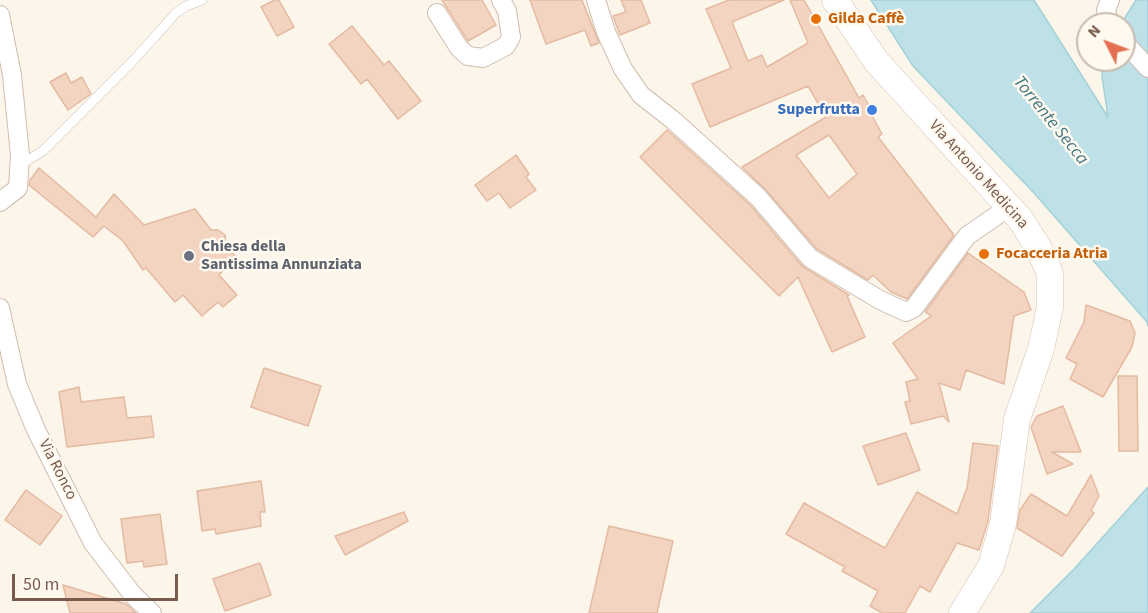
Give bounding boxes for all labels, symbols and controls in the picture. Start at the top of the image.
place label: Gilda Caffè [828,9,904,29]
marker: Gilda Caffè [809,12,823,26]
north arrow [1076,12,1136,72]
text: N [1082,20,1106,43]
water label: Torrente Secca [1008,72,1092,170]
place label: Superfrutta [777,100,860,120]
marker: Superfrutta [865,103,879,117]
street label: Via Antonio Medicina [924,117,1032,233]
place label: Chiesa della Santissima Annunziata [201,237,362,275]
place label: Focacceria Atria [996,244,1108,264]
marker: Focacceria Atria [977,247,991,261]
marker: Chiesa della Santissima Annunziata [182,249,196,263]
street label: Via Ronco [34,436,80,504]
scale bar [15,562,182,600]
text: 50 m [23,572,59,597]

